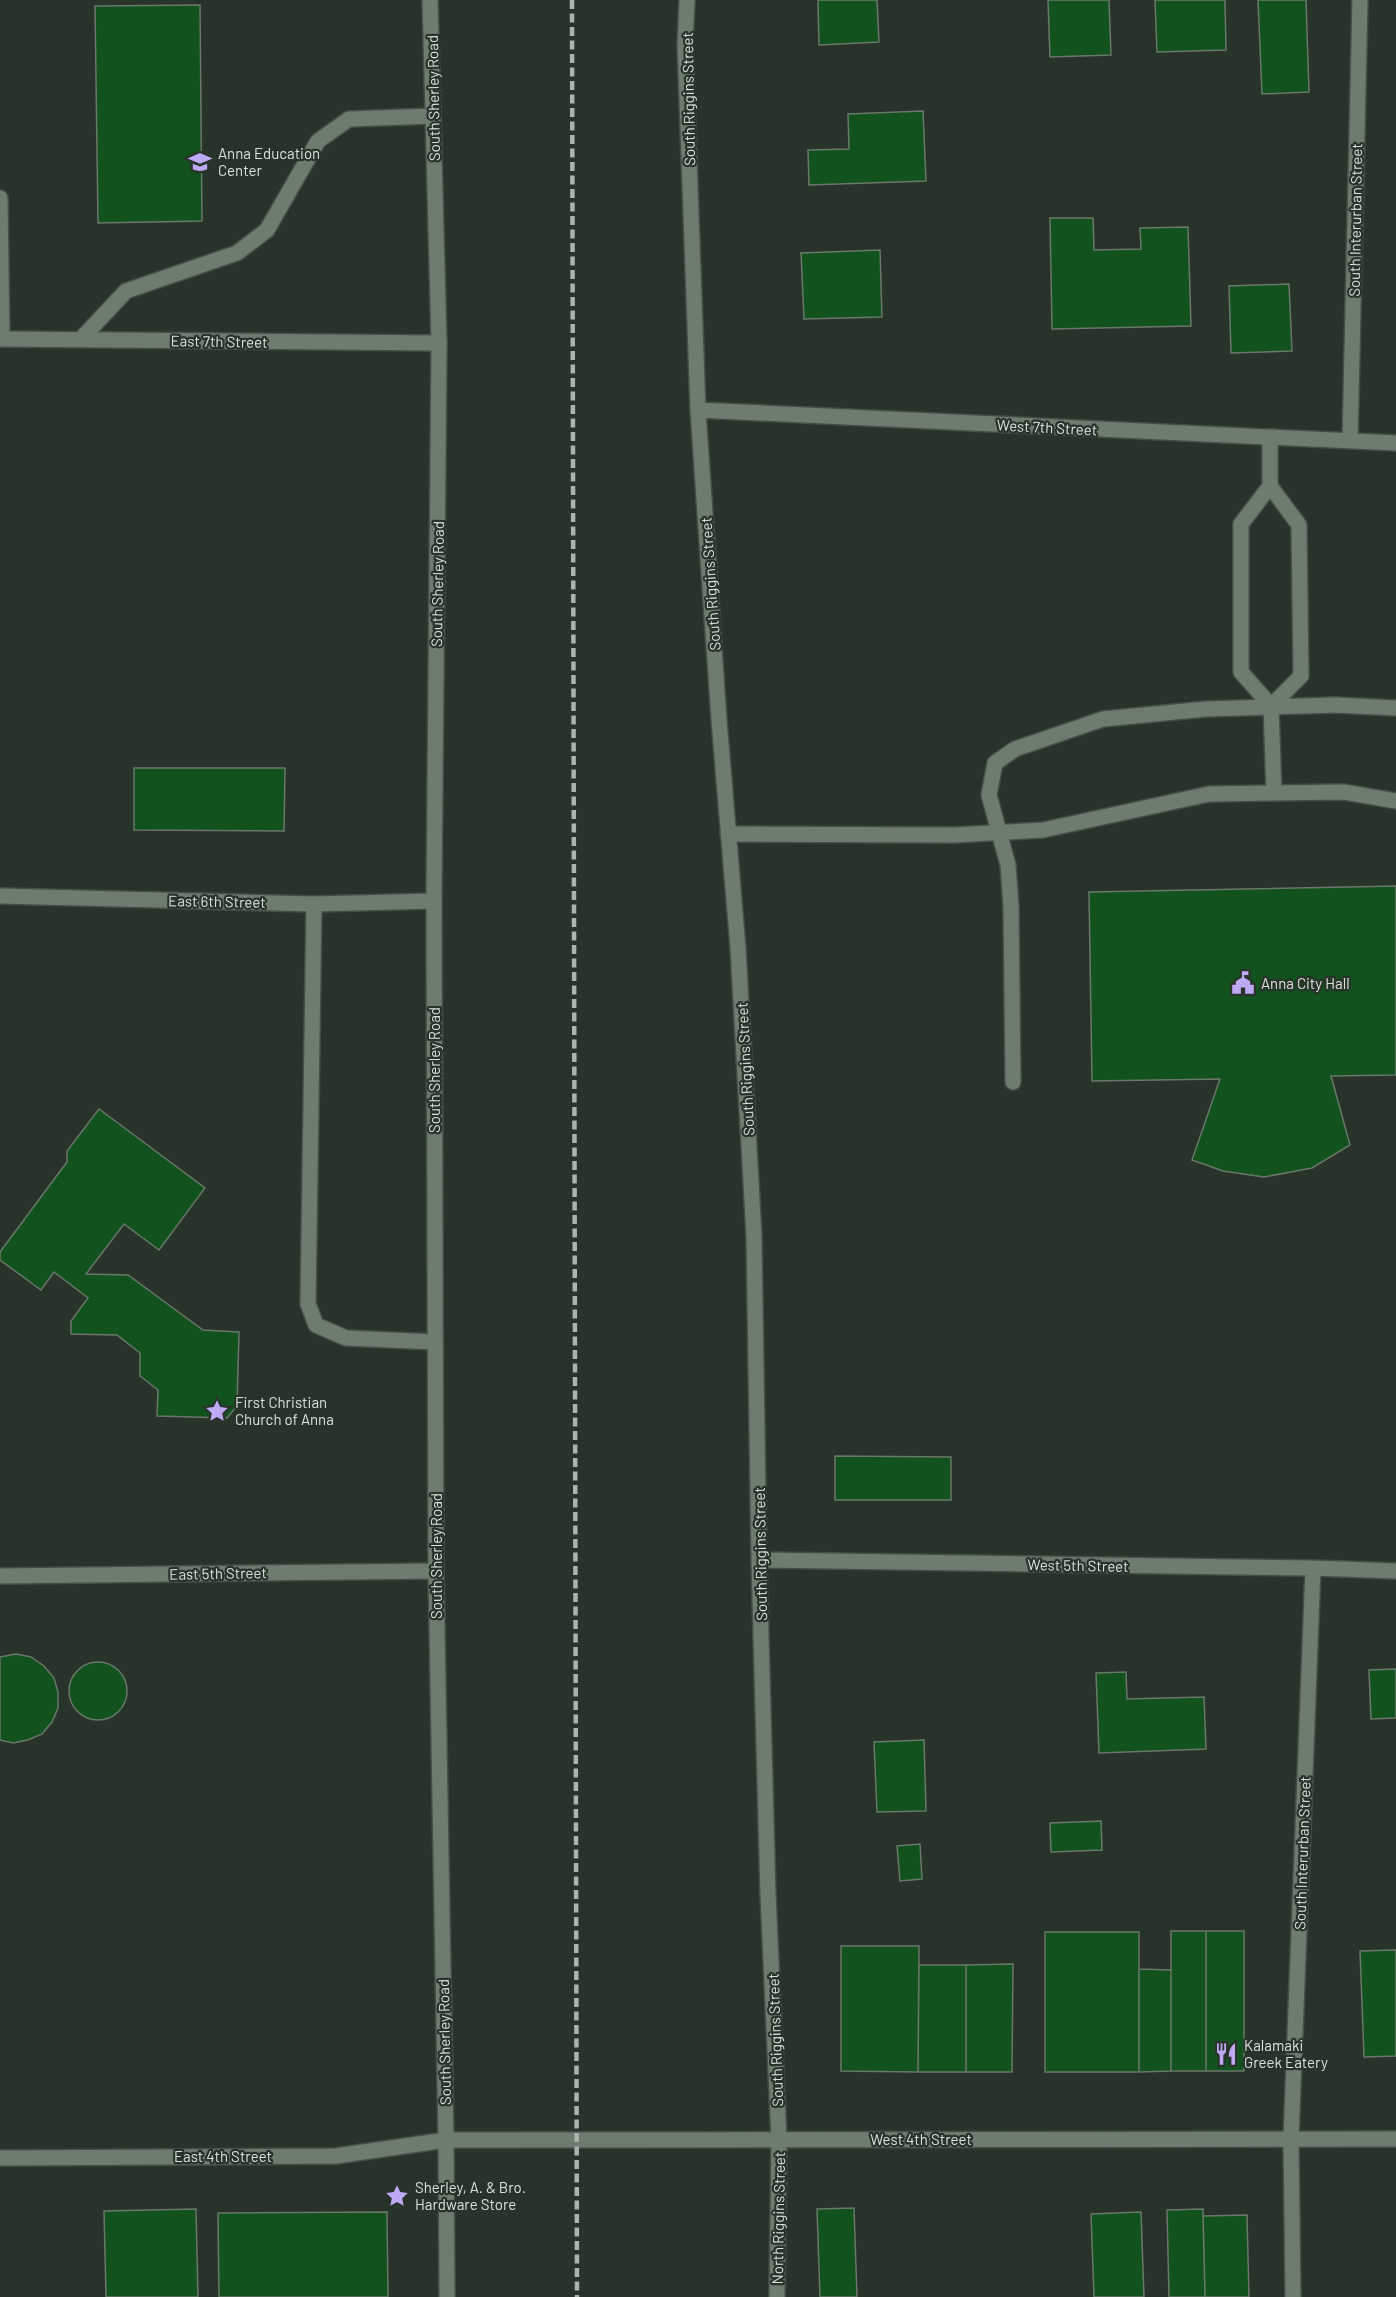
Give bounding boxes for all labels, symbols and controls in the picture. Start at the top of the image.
street label: South Riggins Street [678,32,698,166]
street label: South Sherley Road [423,35,443,161]
street label: South Interurban Street [1345,143,1365,297]
place label: Anna Education Center [218,144,320,179]
school or university icon: Anna Education Center [187,149,213,175]
street label: East 7th Street [170,331,268,351]
street label: West 7th Street [996,415,1098,439]
street label: South Riggins Street [696,517,724,651]
street label: South Sherley Road [427,521,447,647]
street label: East 6th Street [168,891,266,911]
public building icon: Anna City Hall [1230,970,1256,996]
place label: Anna City Hall [1261,974,1350,992]
street label: South Riggins Street [733,1002,757,1136]
street label: South Sherley Road [425,1007,443,1133]
place label: First Christian Church of Anna [235,1393,334,1428]
place icon: First Christian Church of Anna [204,1398,230,1424]
street label: South Riggins Street [750,1487,770,1621]
street label: South Sherley Road [427,1493,445,1619]
street label: West 5th Street [1027,1555,1129,1575]
street label: East 5th Street [169,1563,267,1583]
street label: South Interurban Street [1290,1776,1314,1930]
street label: South Riggins Street [764,1973,786,2107]
street label: South Sherley Road [434,1979,454,2105]
place label: Kalamaki Greek Eatery [1244,2036,1328,2071]
restaurant icon: Kalamaki Greek Eatery [1213,2041,1239,2067]
street label: West 4th Street [870,2130,972,2148]
street label: East 4th Street [174,2147,272,2165]
street label: North Riggins Street [768,2152,788,2284]
place label: Sherley, A. & Bro. Hardware Store [415,2178,526,2213]
place icon: Sherley, A. & Bro. Hardware Store [384,2183,410,2209]

